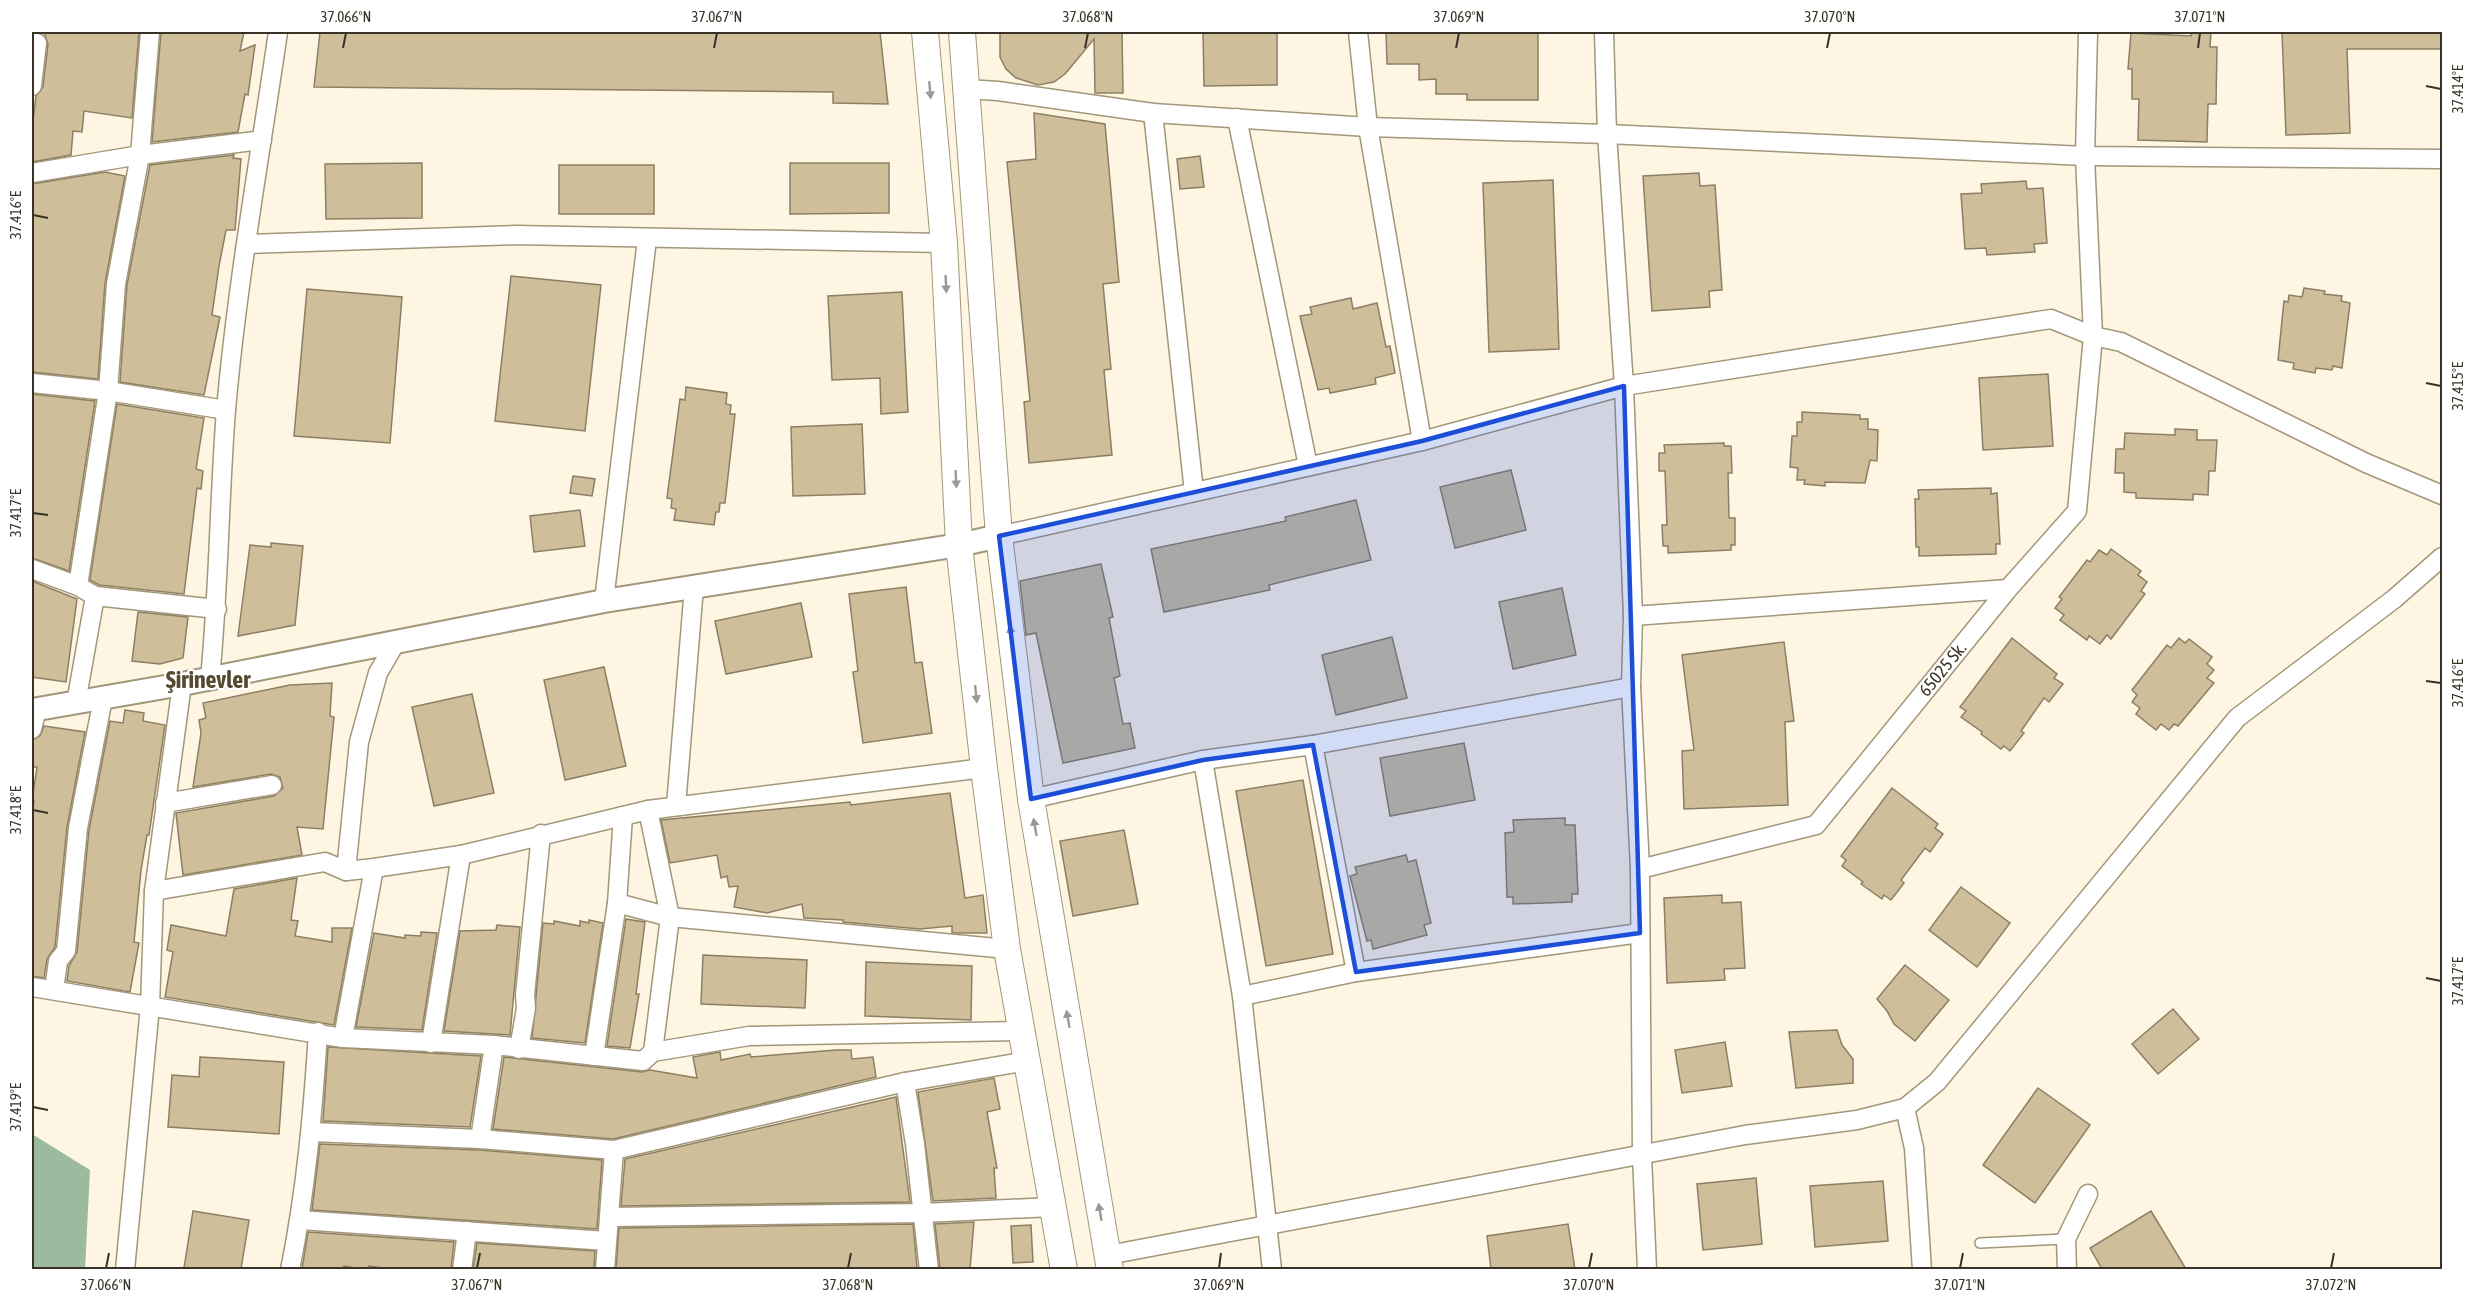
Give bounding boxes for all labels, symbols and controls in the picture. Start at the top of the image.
text: 37.066°N [321,8,371,25]
text: 37.067°N [692,8,742,25]
text: 37.068°N [1063,8,1113,25]
text: 37.069°N [1434,8,1484,25]
text: 37.070°N [1805,8,1855,25]
text: 37.071°N [2175,8,2225,25]
text: 37.414°E [2449,64,2466,113]
one-way arrow [925,80,935,99]
text: 37.416°E [7,190,24,239]
one-way arrow [942,275,951,294]
text: 37.415°E [2449,361,2466,410]
one-way arrow [952,469,961,488]
text: 37.417°E [7,488,24,537]
one-way arrow [1006,624,1015,643]
street label: 65025 Sk. [1914,638,1970,700]
text: 37.416°E [2449,658,2466,707]
district label: Şirinevler [166,666,251,693]
one-way arrow [971,684,981,703]
text: 37.418°E [7,785,24,834]
one-way arrow [1031,818,1040,837]
text: 37.417°E [2449,956,2466,1005]
one-way arrow [1063,1010,1072,1029]
text: 37.419°E [7,1082,24,1131]
one-way arrow [1096,1202,1105,1221]
text: 37.066°N [81,1276,131,1293]
text: 37.067°N [452,1276,502,1293]
text: 37.068°N [823,1276,873,1293]
text: 37.069°N [1194,1276,1244,1293]
text: 37.070°N [1564,1276,1614,1293]
text: 37.071°N [1935,1276,1985,1293]
text: 37.072°N [2306,1276,2356,1293]

